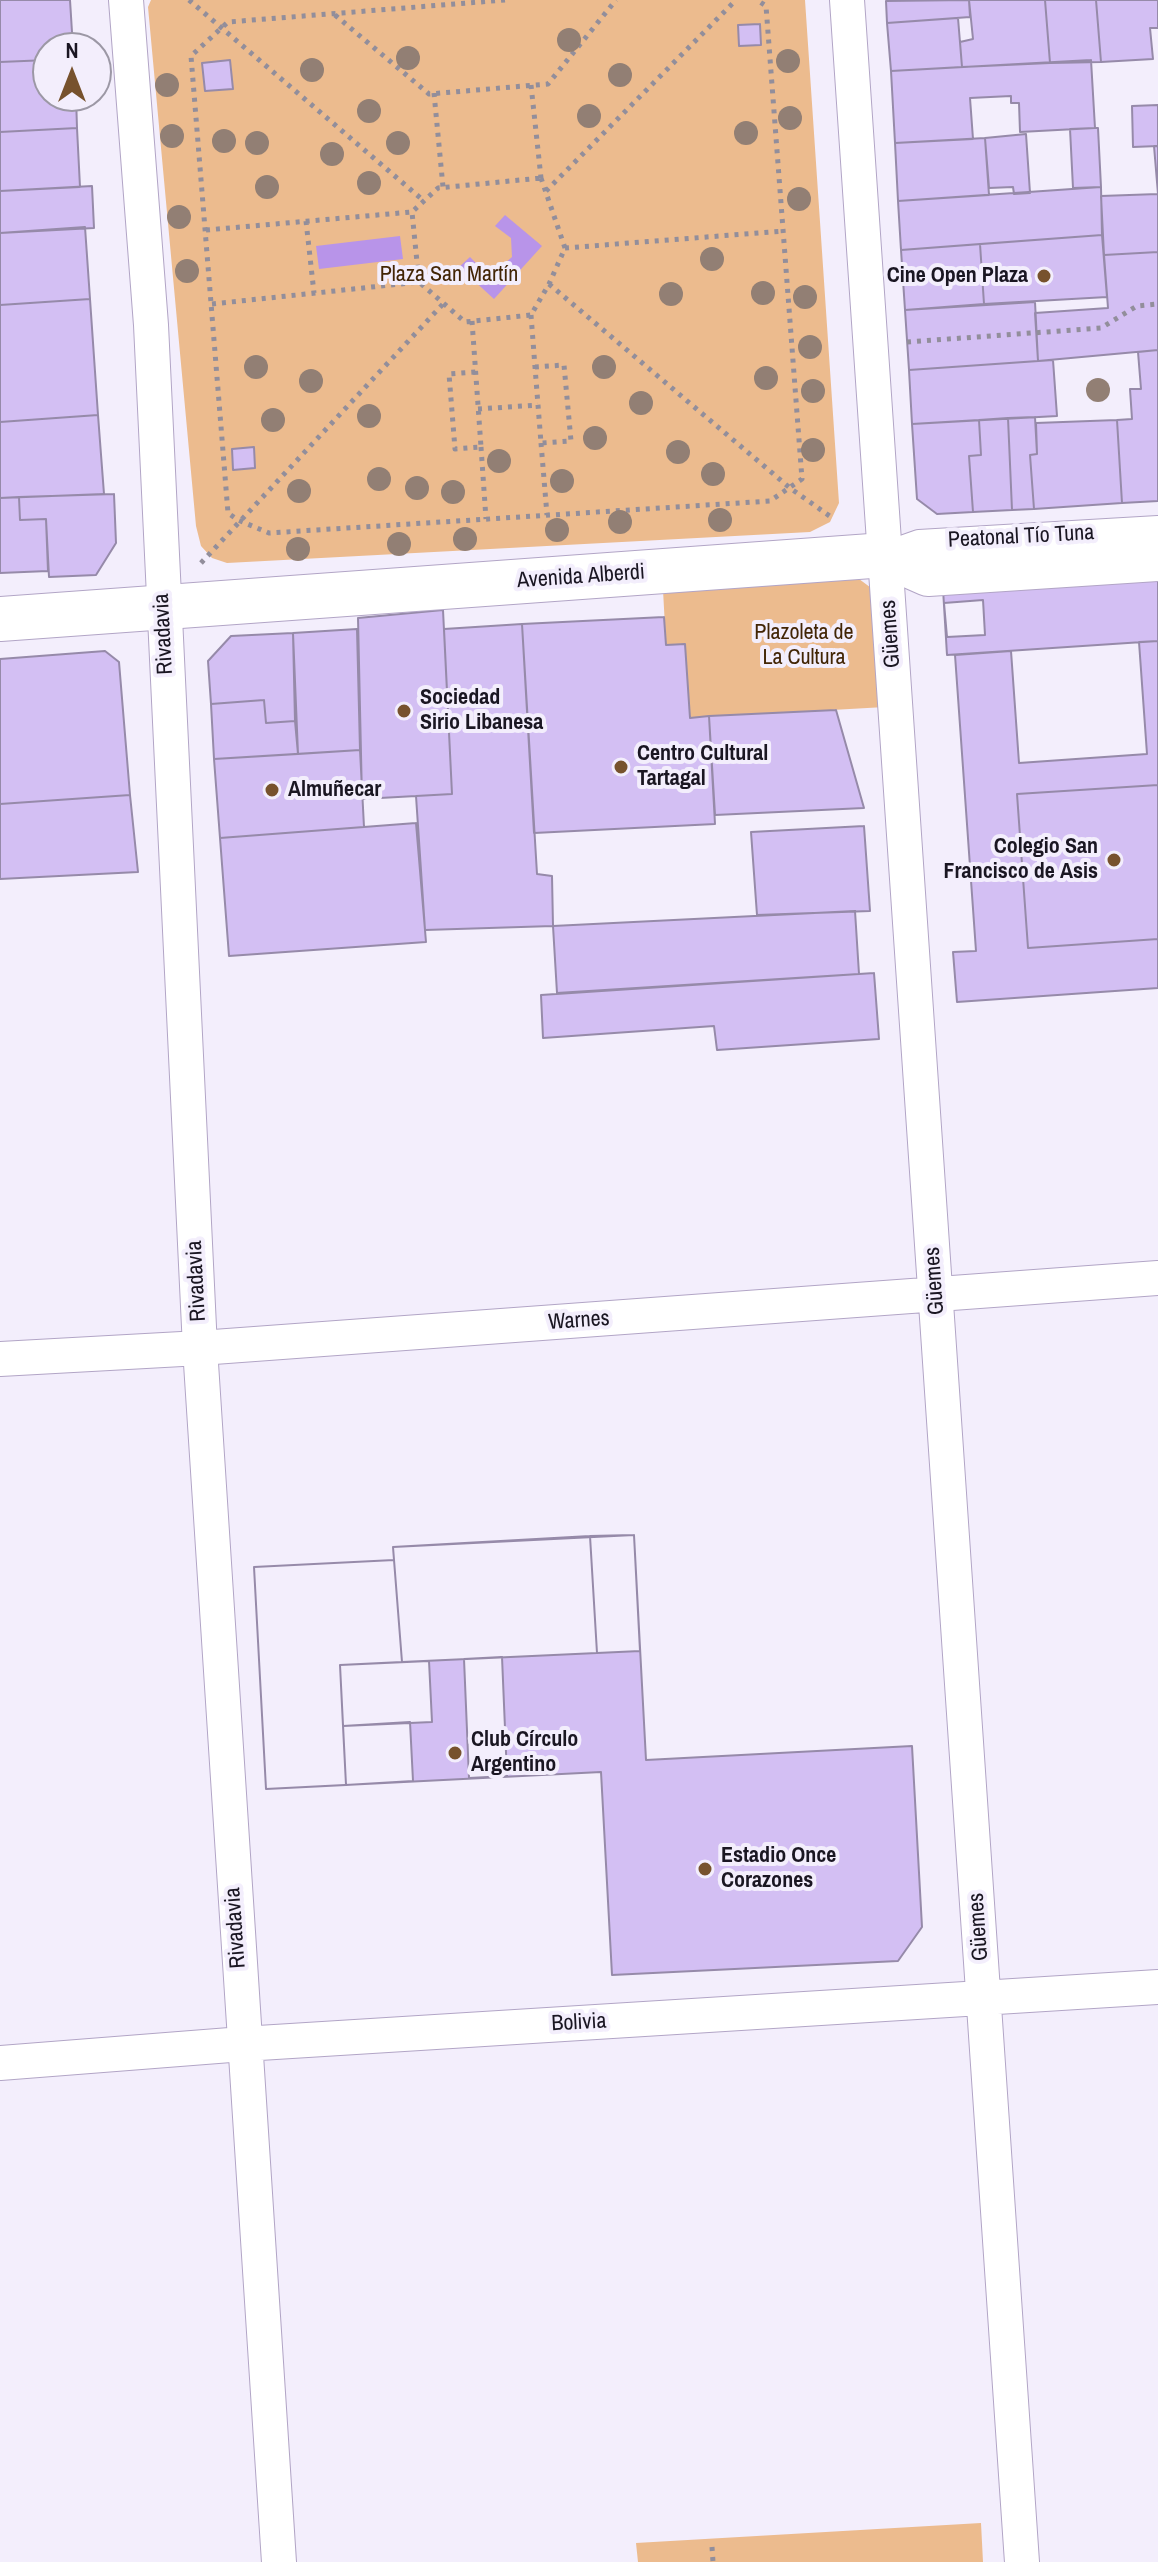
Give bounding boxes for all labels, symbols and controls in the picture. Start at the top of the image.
north arrow [32,32,112,112]
text: N [65,35,79,65]
park label: Plaza San Martín [380,262,518,288]
place label: Cine Open Plaza [887,263,1028,289]
marker: Cine Open Plaza [1035,267,1053,285]
street label: Peatonal Tío Tuna [947,520,1095,554]
street label: Avenida Alberdi [516,559,646,595]
street label: Rivadavia [149,593,179,675]
street label: Güemes [875,599,907,669]
park label: Plazoleta de La Cultura [754,620,854,672]
place label: Sociedad Sirio Libanesa [420,685,543,736]
marker: Sociedad Sirio Libanesa [395,702,413,720]
place label: Centro Cultural Tartagal [637,741,768,792]
marker: Centro Cultural Tartagal [612,758,630,776]
place label: Almuñecar [288,777,381,803]
marker: Almuñecar [263,781,281,799]
place label: Colegio San Francisco de Asis [944,834,1098,886]
marker: Colegio San Francisco de Asis [1105,851,1123,869]
street label: Rivadavia [182,1240,212,1322]
street label: Güemes [919,1246,951,1316]
street label: Warnes [547,1306,611,1336]
place label: Club Círculo Argentino [471,1727,578,1778]
marker: Club Círculo Argentino [446,1744,464,1762]
place label: Estadio Once Corazones [721,1843,836,1894]
marker: Estadio Once Corazones [696,1860,714,1878]
street label: Rivadavia [220,1887,252,1969]
street label: Güemes [963,1892,995,1962]
street label: Bolivia [551,2008,607,2038]

